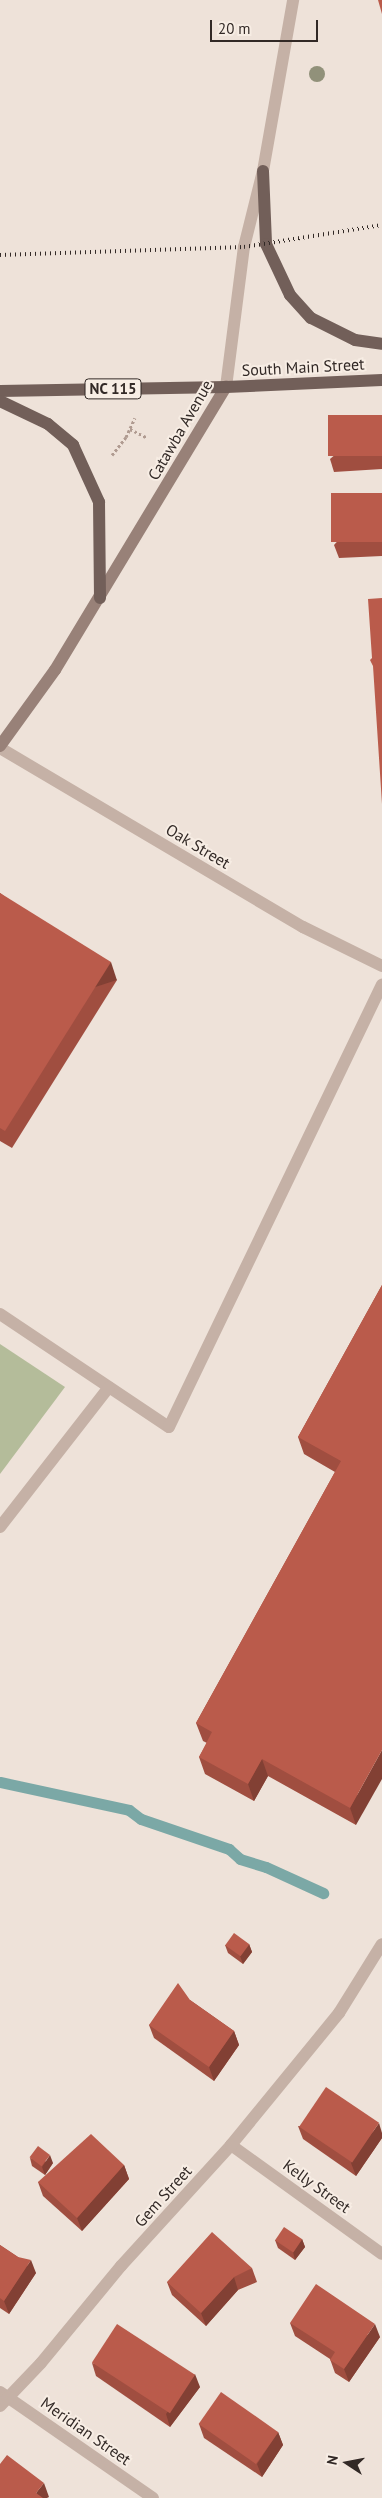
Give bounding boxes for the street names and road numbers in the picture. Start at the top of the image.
street label: South Main Street [241,354,365,380]
road number: NC 115 [83,376,143,402]
street label: Catawba Avenue [144,376,216,484]
street label: Oak Street [162,819,234,873]
street label: Kelly Street [279,2155,355,2217]
street label: Gem Street [130,2161,196,2231]
street label: Meridian Street [37,2393,135,2469]

